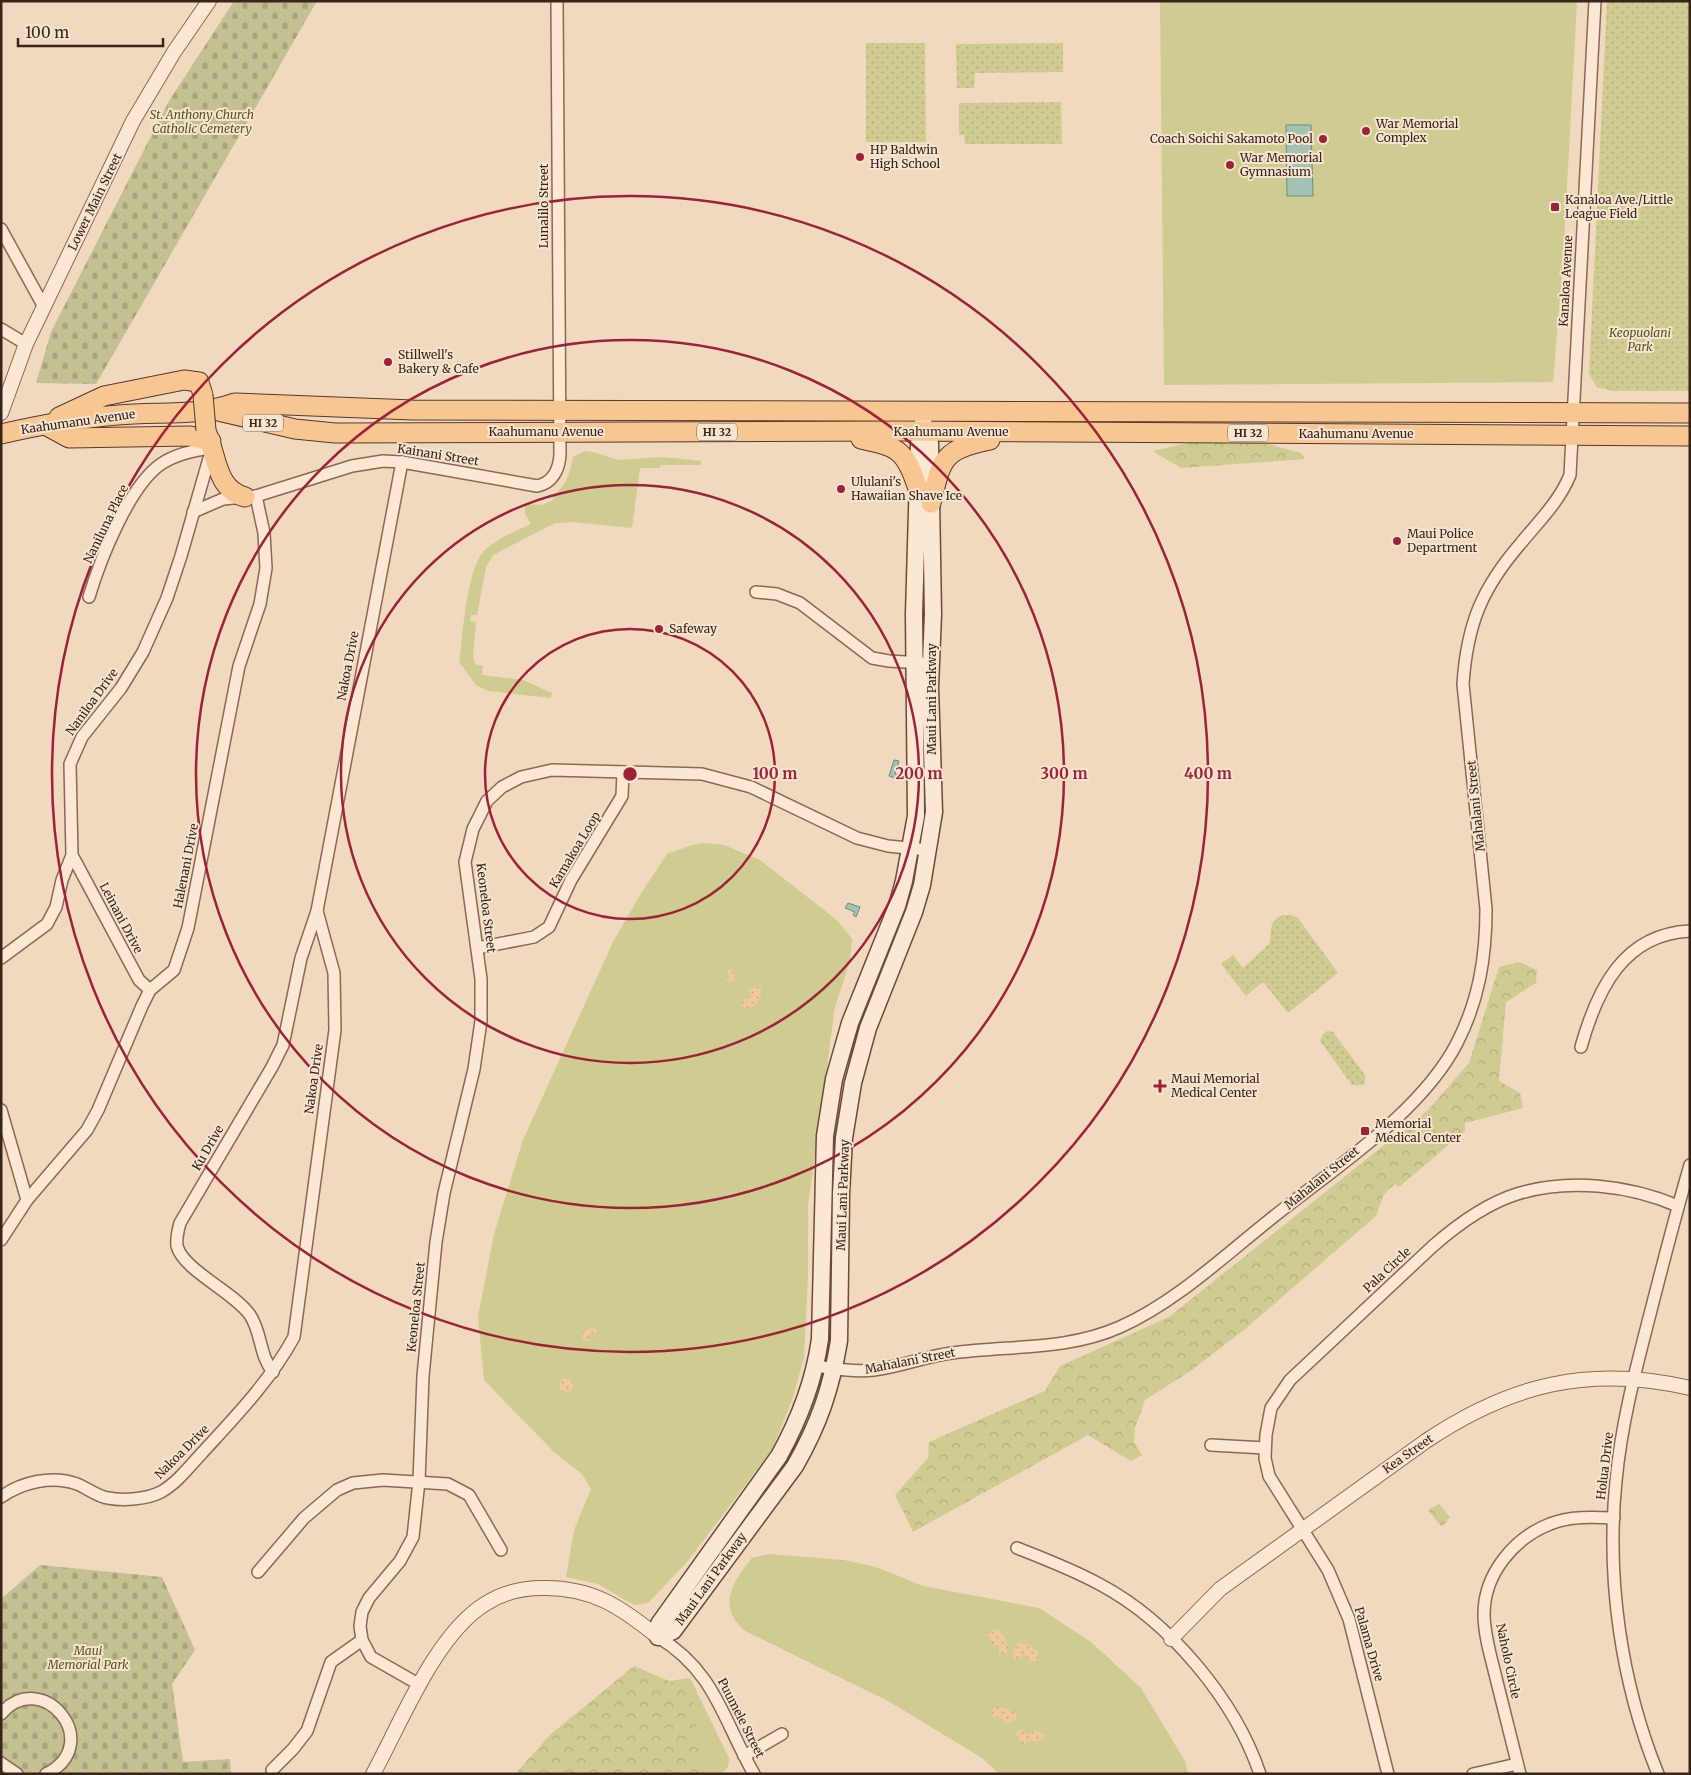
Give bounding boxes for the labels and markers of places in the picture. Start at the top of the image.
place label: War Memorial Complex [1375,116,1459,145]
marker: War Memorial Complex [1360,125,1372,137]
place label: Coach Soichi Sakamoto Pool [1150,131,1313,146]
marker: Coach Soichi Sakamoto Pool [1317,133,1329,145]
place label: HP Baldwin High School [870,142,941,171]
place label: War Memorial Gymnasium [1239,150,1323,179]
marker: HP Baldwin High School [854,151,866,163]
marker: War Memorial Gymnasium [1224,159,1236,171]
place label: Kanaloa Ave./Little League Field [1565,192,1673,221]
marker: Kanaloa Ave./Little League Field [1549,201,1561,213]
place label: Stillwell's Bakery & Cafe [398,347,479,376]
marker: Stillwell's Bakery & Cafe [382,356,394,368]
place label: Ululani's Hawaiian Shave Ice [851,474,962,503]
marker: Ululani's Hawaiian Shave Ice [835,483,847,495]
place label: Maui Police Department [1407,526,1478,555]
marker: Maui Police Department [1391,535,1403,547]
place label: Safeway [669,621,717,636]
marker: Safeway [653,623,665,635]
centre of rings [621,765,639,783]
place label: Maui Memorial Medical Center [1171,1071,1260,1100]
marker: Maui Memorial Medical Center [1153,1079,1167,1093]
place label: Memorial Medical Center [1375,1116,1462,1145]
marker: Memorial Medical Center [1359,1125,1371,1137]

